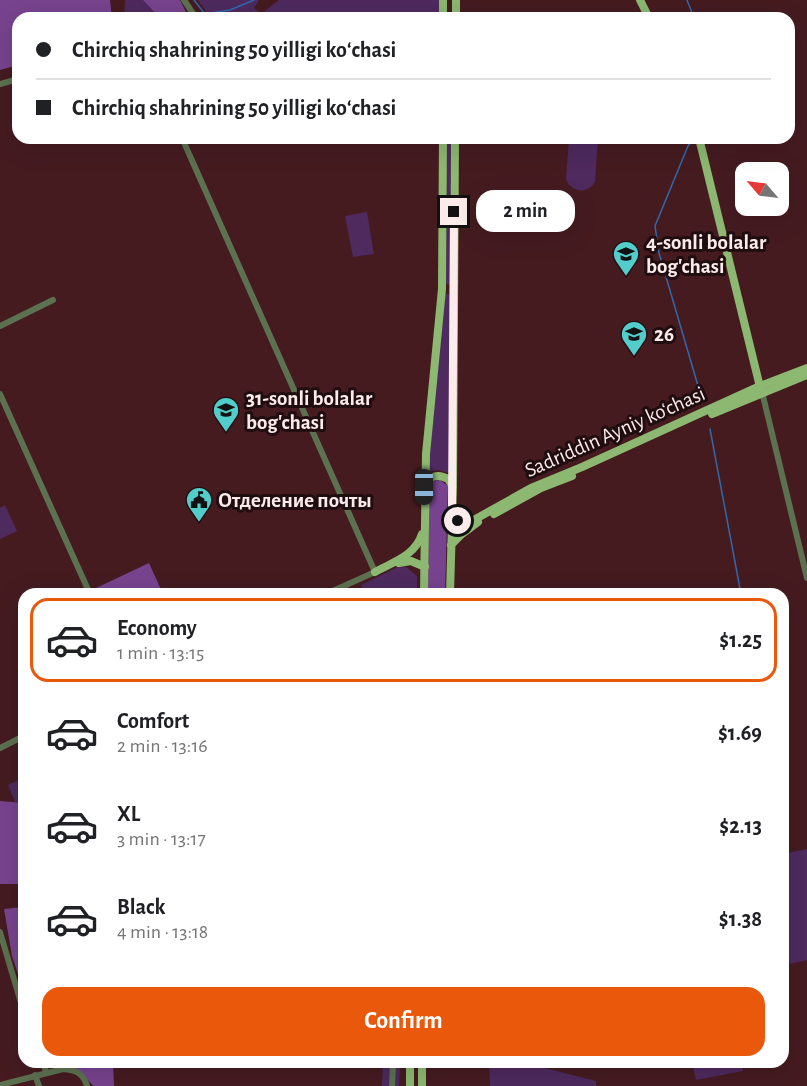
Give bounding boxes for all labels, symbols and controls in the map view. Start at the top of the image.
text: Chirchiq shahrining 50 yilligi koʻchasi [72,39,396,61]
text: Chirchiq shahrining 50 yilligi koʻchasi [72,97,396,119]
north arrow [735,162,789,216]
map controls [735,162,789,216]
callout: 2 min [475,191,574,233]
route end [440,198,467,225]
text: 2 min [503,201,548,221]
place label: 4-sonli bolalar bog'chasi [646,232,767,277]
school or university icon: 4-sonli bolalar bog'chasi [611,239,641,277]
school or university icon: 26 [619,319,649,357]
place label: 26 [654,324,674,345]
street label: Sadriddin Ayniy ko‘chasi [522,383,708,481]
place label: 31-sonli bolalar bog'chasi [246,388,373,433]
school or university icon: 31-sonli bolalar bog'chasi [211,395,241,433]
car [415,469,433,505]
public building icon: Отделение почты [184,485,214,523]
place label: Отделение почты [218,490,372,511]
route start [444,507,471,534]
icon: car [45,613,99,667]
text: Economy [117,617,197,639]
text: $1.25 [719,629,762,651]
text: 1 min · 13:15 [117,643,204,663]
icon: car [45,706,99,760]
text: Comfort [117,710,189,732]
text: $1.69 [718,722,762,744]
text: 2 min · 13:16 [117,736,208,756]
icon: car [45,799,99,853]
text: XL [117,803,140,825]
text: $2.13 [719,815,762,837]
text: 3 min · 13:17 [117,829,206,849]
icon: car [45,892,99,946]
text: Black [117,896,165,918]
text: $1.38 [719,908,762,930]
text: 4 min · 13:18 [117,922,208,942]
button: Confirm [42,987,765,1056]

